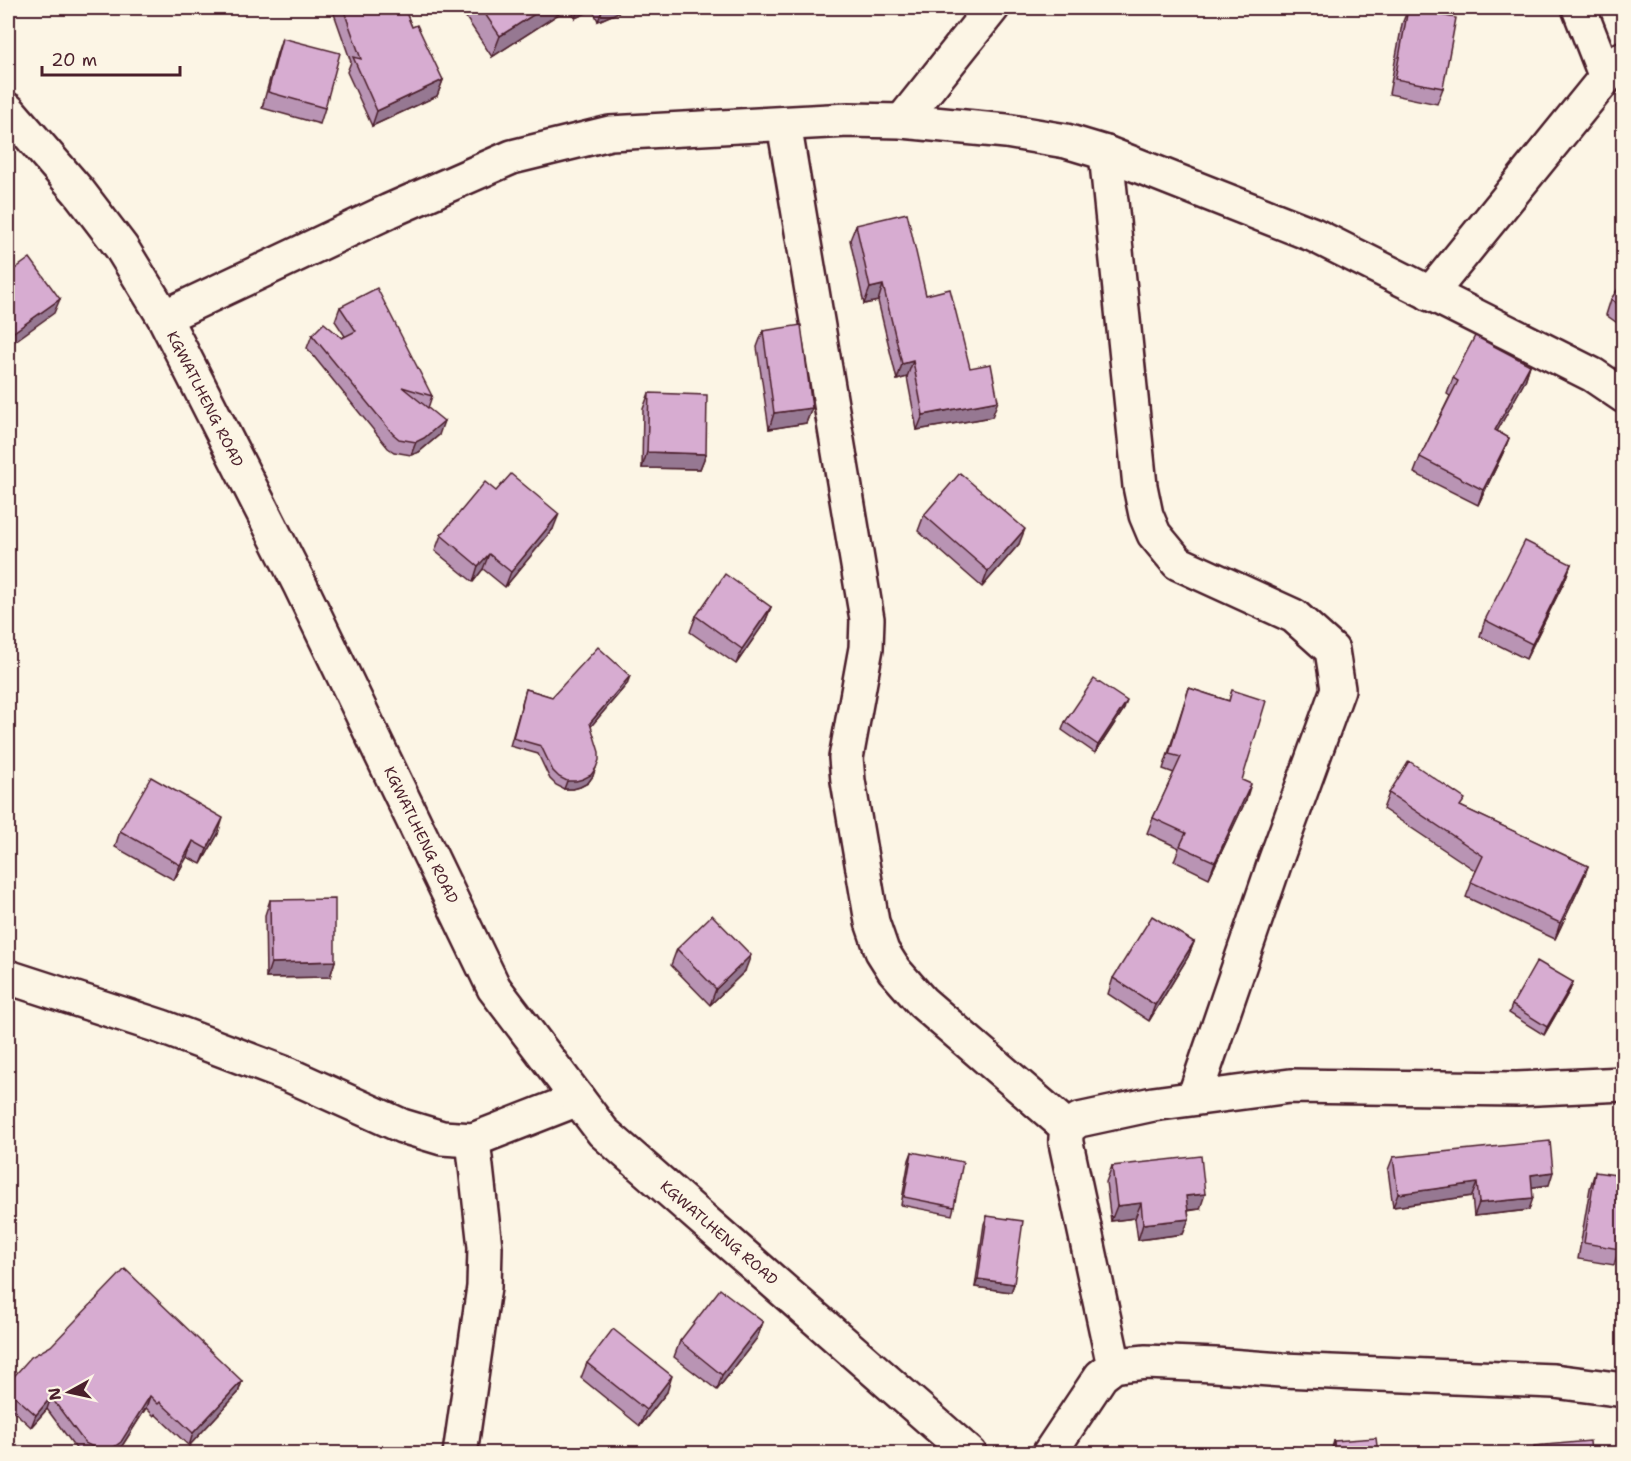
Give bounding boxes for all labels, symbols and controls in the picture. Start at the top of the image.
scale bar [42,39,180,77]
text: 20 m [51,48,97,72]
street label: KGWATLHENG ROAD [162,328,248,470]
street label: KGWATLHENG ROAD [379,763,463,907]
street label: KGWATLHENG ROAD [656,1176,782,1290]
north arrow [39,1362,99,1422]
text: N [43,1386,66,1402]

